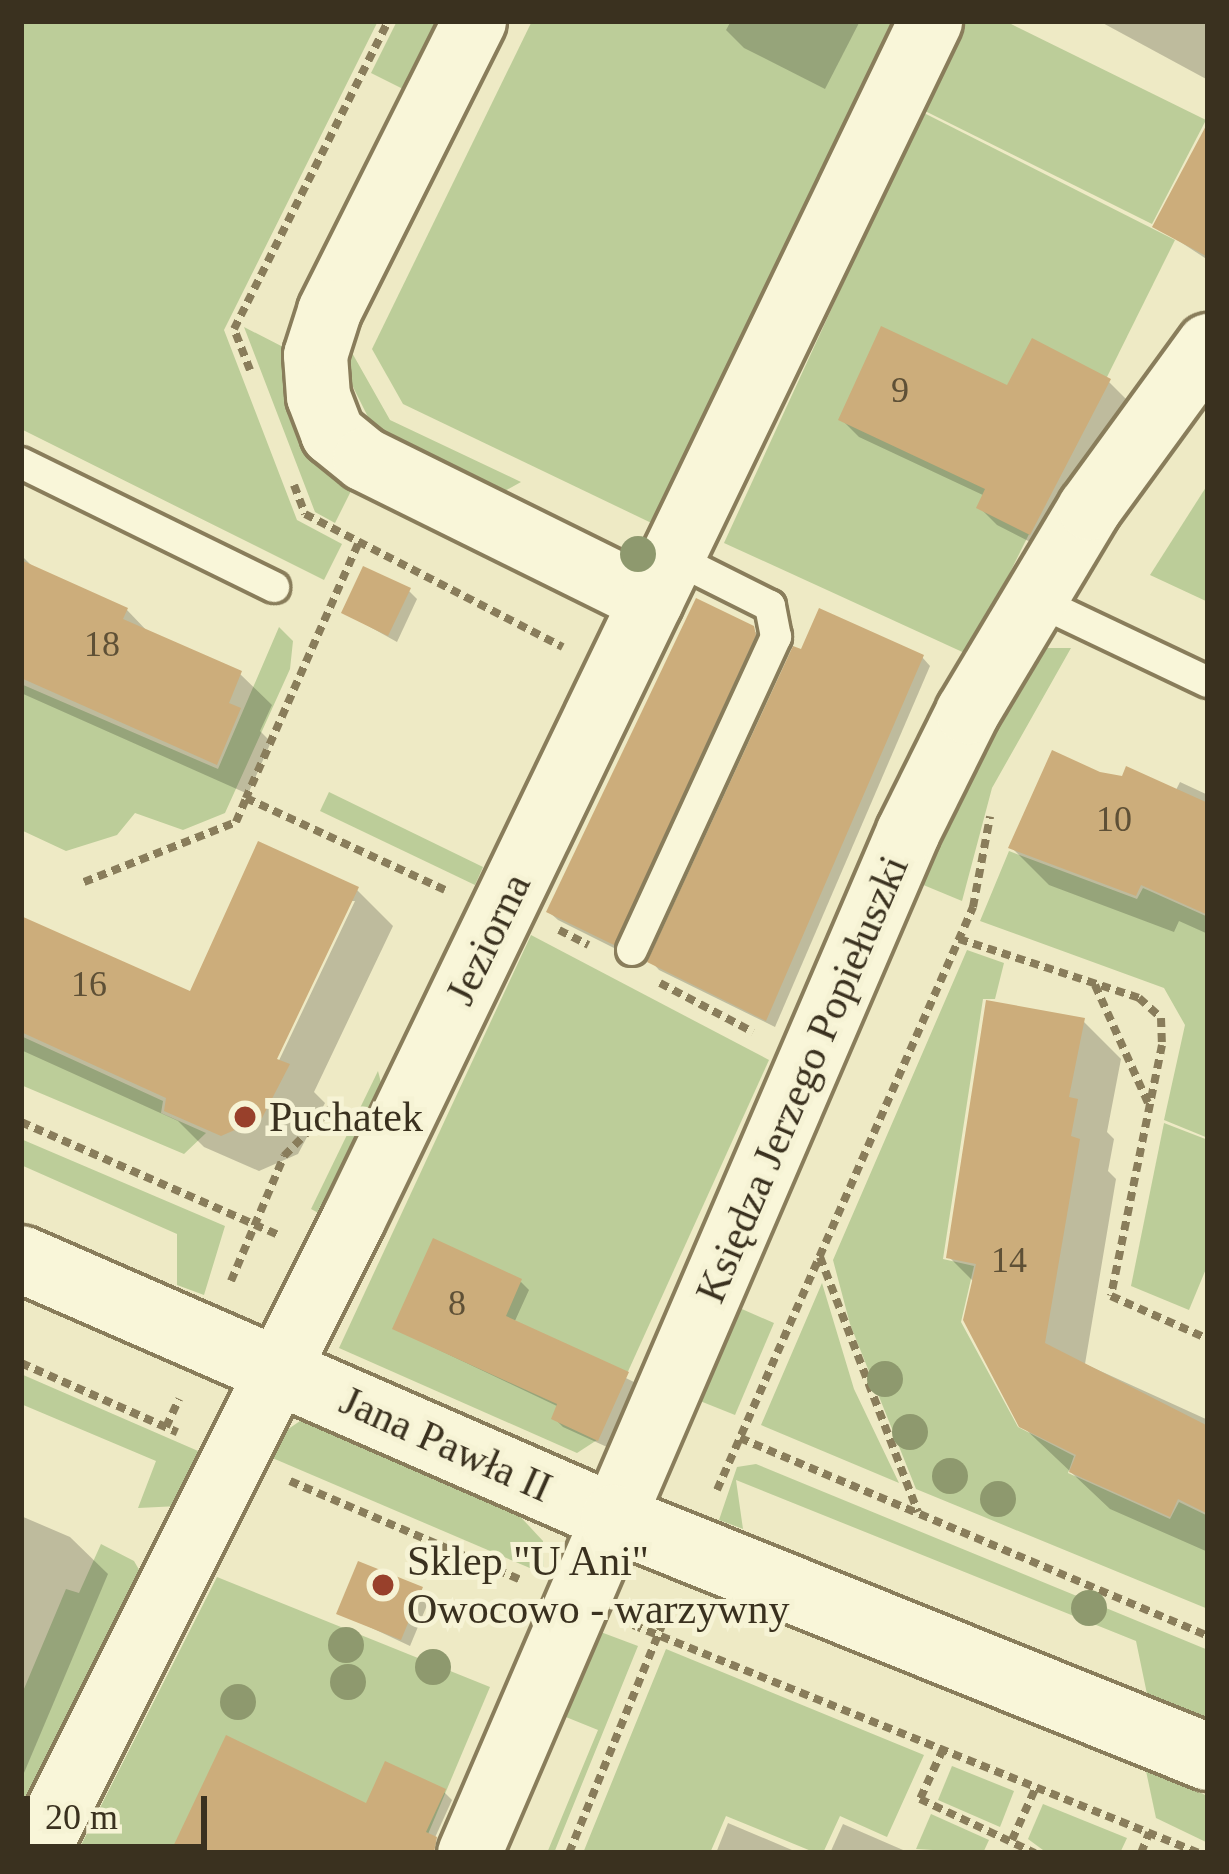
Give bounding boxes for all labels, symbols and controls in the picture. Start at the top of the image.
house number: 9 [891,369,909,413]
house number: 18 [84,623,120,667]
house number: 10 [1096,798,1132,842]
street label: Księdza Jerzego Popiełuszki [685,848,919,1310]
street label: Jeziorna [435,865,541,1013]
house number: 16 [71,963,107,1007]
place label: Puchatek [269,1092,423,1142]
marker: Puchatek [232,1104,258,1130]
house number: 14 [991,1239,1027,1283]
house number: 8 [448,1282,466,1326]
street label: Jana Pawła II [332,1375,560,1513]
place label: Sklep "U Ani" Owocowo - warzywny [407,1536,790,1634]
marker: Sklep "U Ani" Owocowo - warzywny [370,1572,396,1598]
scale bar [30,1772,213,1846]
text: 20 m [45,1797,118,1837]

